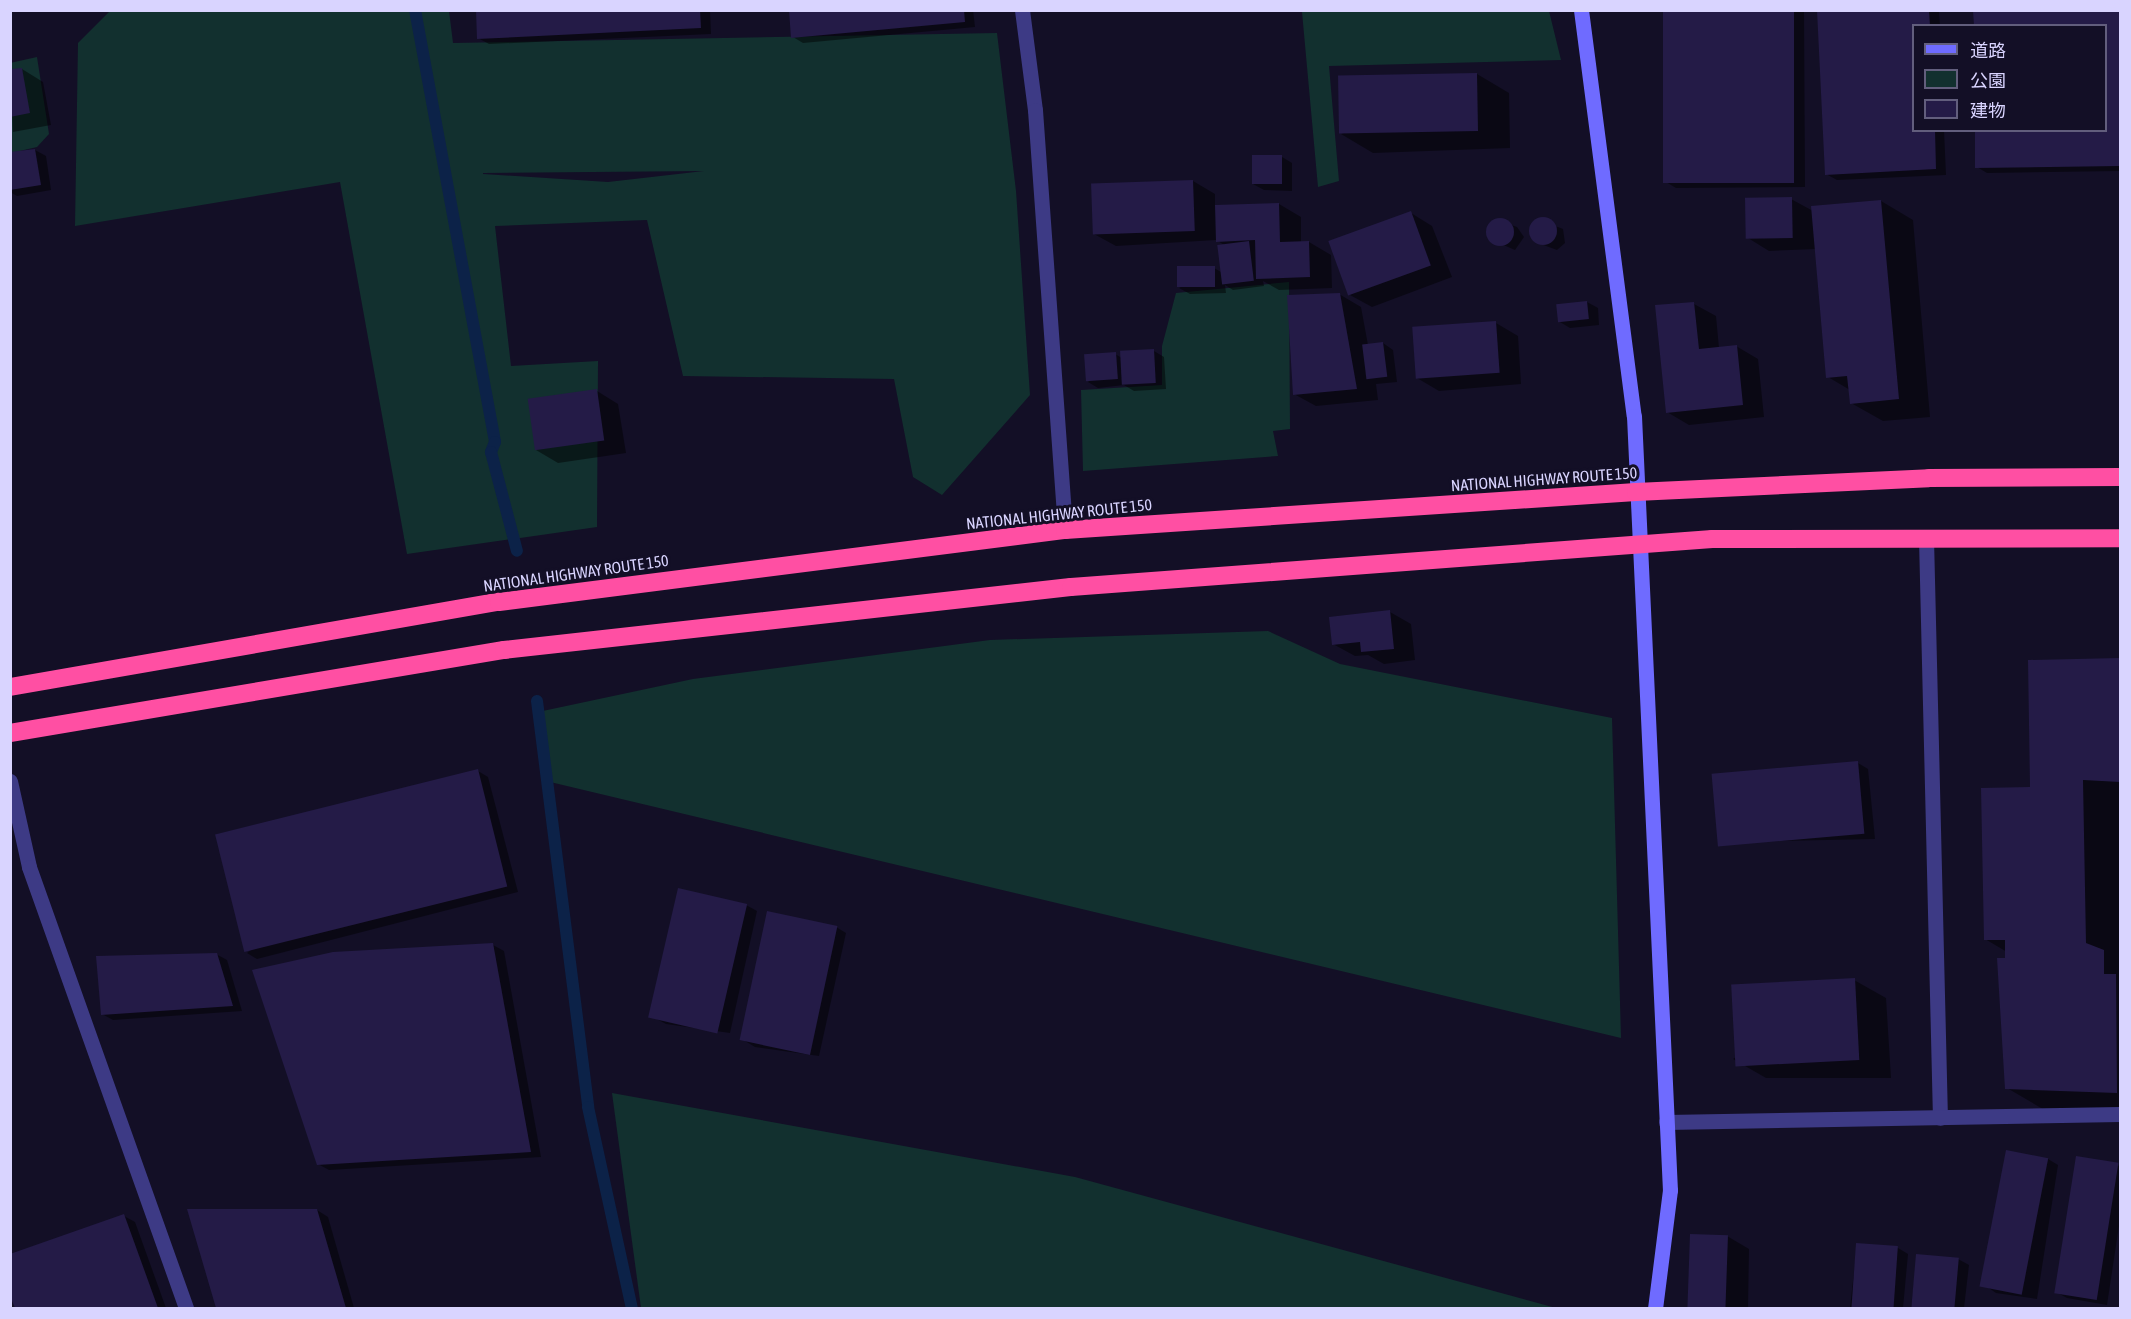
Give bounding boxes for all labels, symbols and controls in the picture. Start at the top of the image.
legend [1912,24,2107,132]
text: 道路 [1970,40,2006,61]
text: 公園 [1970,70,2006,91]
text: 建物 [1970,100,2006,121]
street label: NATIONAL HIGHWAY ROUTE 150 [1450,463,1638,495]
street label: NATIONAL HIGHWAY ROUTE 150 [965,495,1153,533]
street label: NATIONAL HIGHWAY ROUTE 150 [482,550,670,596]

